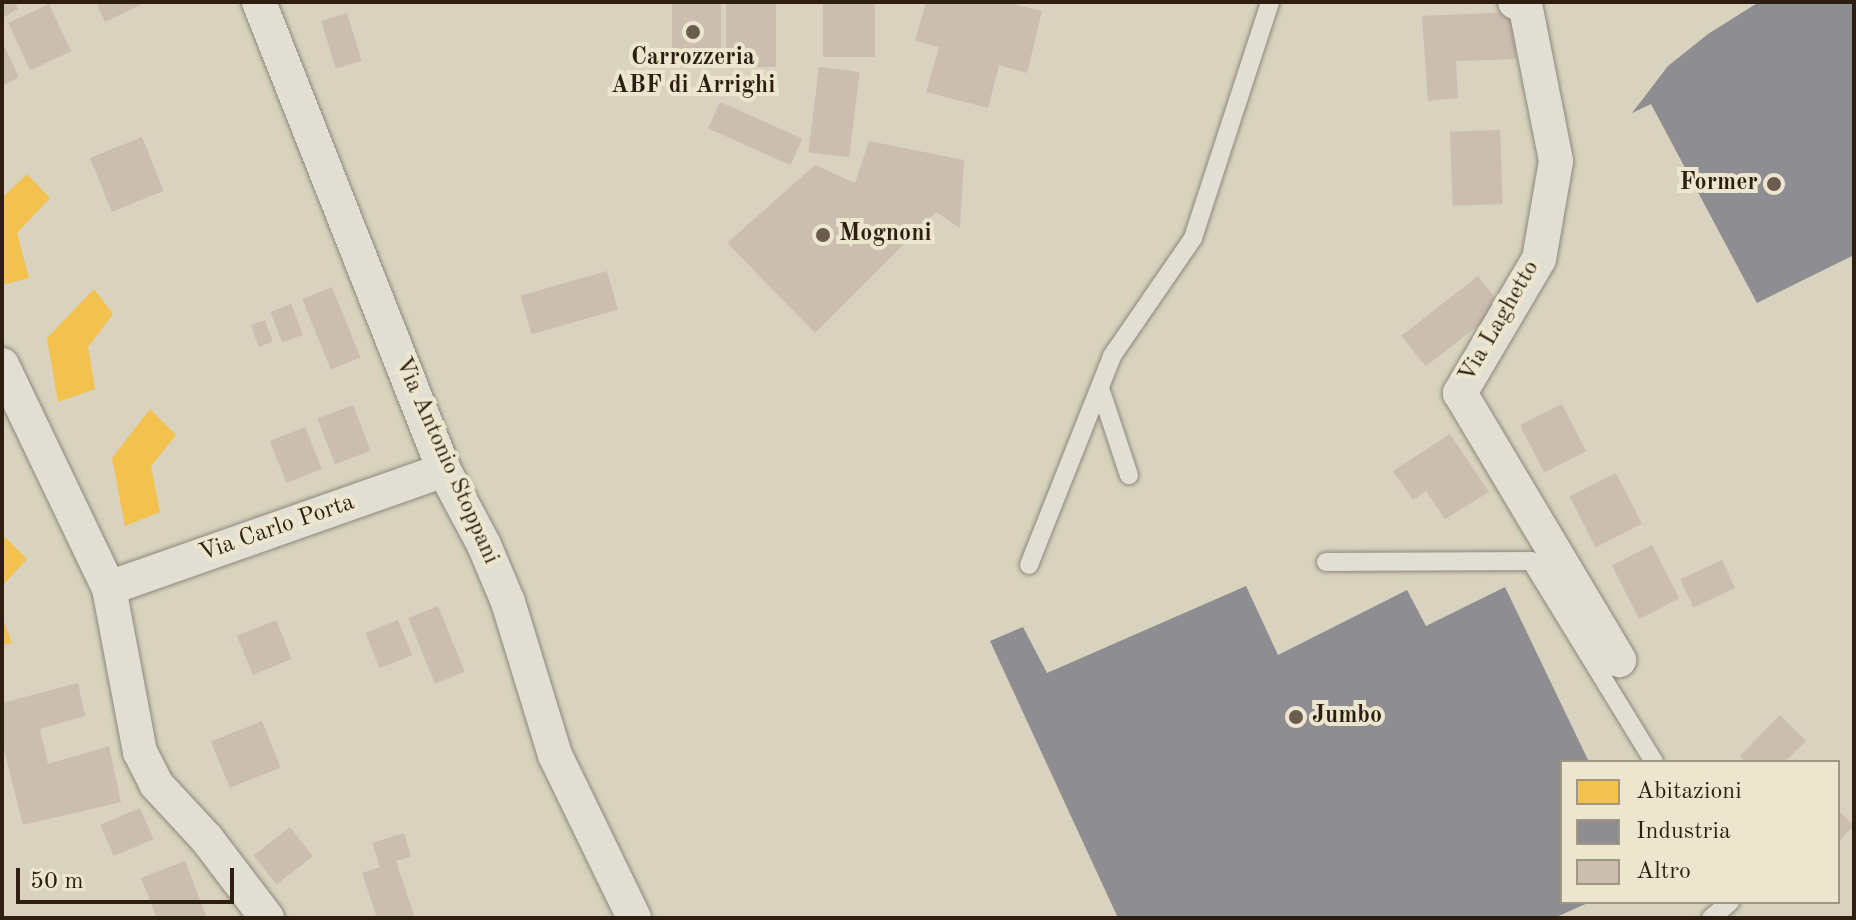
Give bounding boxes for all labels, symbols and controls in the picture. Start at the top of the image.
marker: Carrozzeria ABF di Arrighi [684,23,702,41]
place label: Carrozzeria ABF di Arrighi [611,45,775,101]
place label: Former [1680,170,1758,198]
marker: Former [1765,175,1783,193]
place label: Mognoni [839,221,932,249]
marker: Mognoni [814,226,832,244]
street label: Via Laghetto [1453,256,1547,388]
street label: Via Antonio Stoppani [387,353,505,569]
street label: Via Carlo Porta [195,489,359,569]
place label: Jumbo [1312,703,1382,731]
marker: Jumbo [1287,708,1305,726]
legend [1560,760,1840,904]
text: Abitazioni [1636,780,1742,804]
text: Industria [1636,820,1731,844]
scale bar [20,852,238,902]
text: Altro [1636,860,1691,884]
text: 50 m [30,870,84,894]

